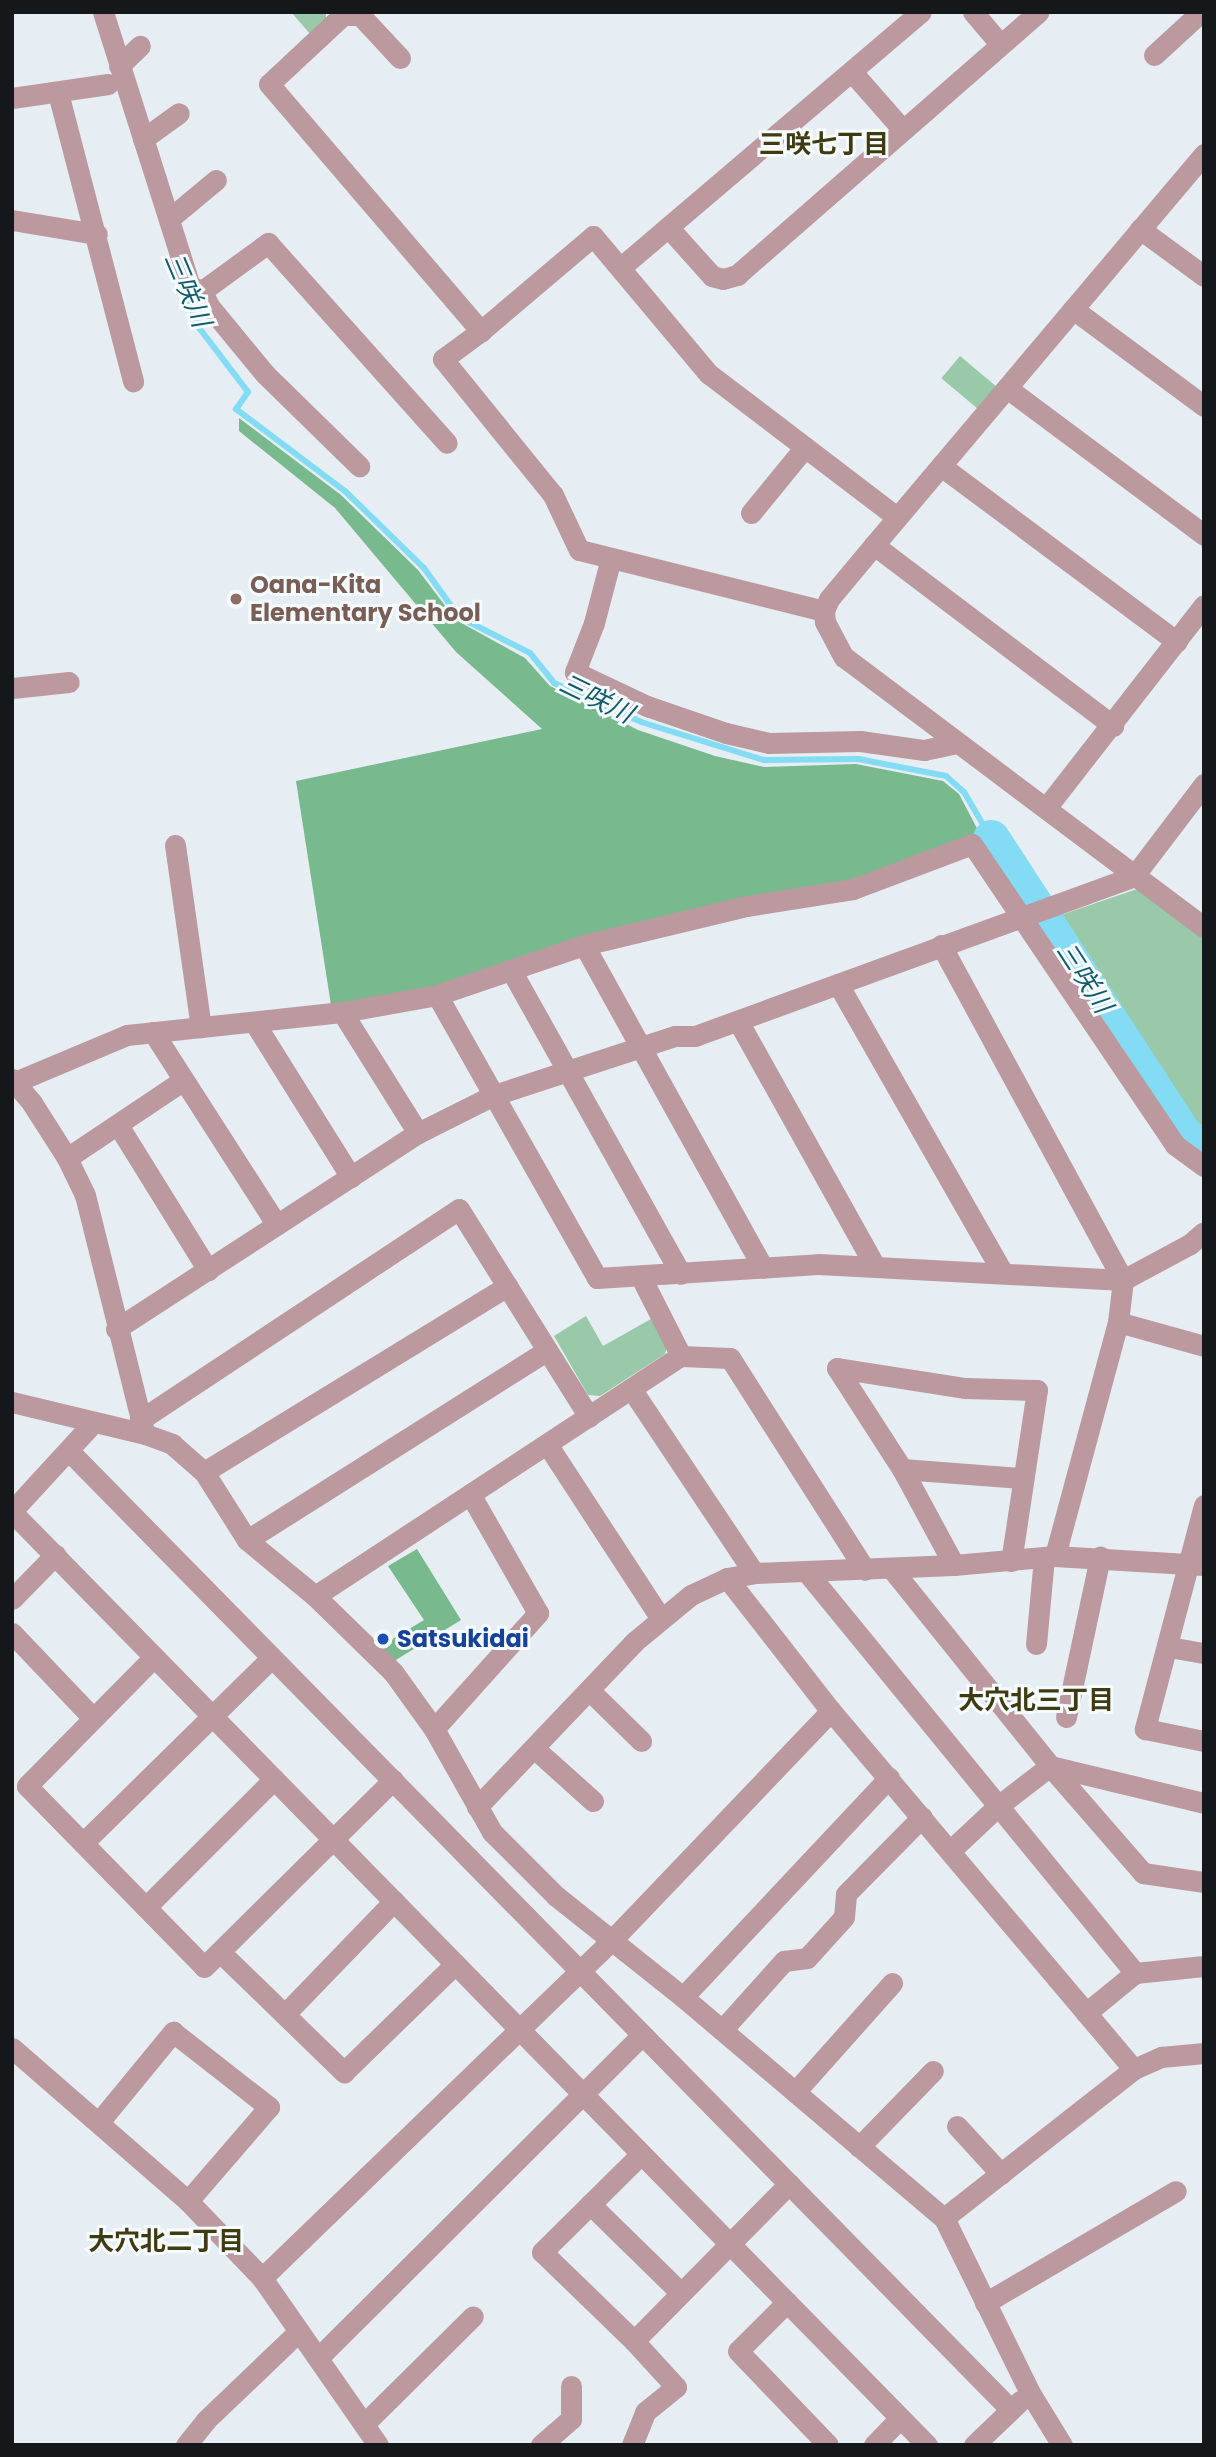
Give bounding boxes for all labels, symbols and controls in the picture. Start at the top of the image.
district label: 三咲七丁目 [759,129,889,161]
water label: 三咲川 [157,248,217,332]
place label: Oana-Kita Elementary School [250,571,481,627]
marker: Oana-Kita Elementary School [228,591,244,607]
water label: 三咲川 [554,668,638,730]
water label: 三咲川 [1050,937,1118,1019]
place label: Satsukidai [397,1625,529,1653]
marker: Satsukidai [375,1631,391,1647]
district label: 大穴北三丁目 [958,1685,1114,1717]
district label: 大穴北二丁目 [88,2226,244,2258]

